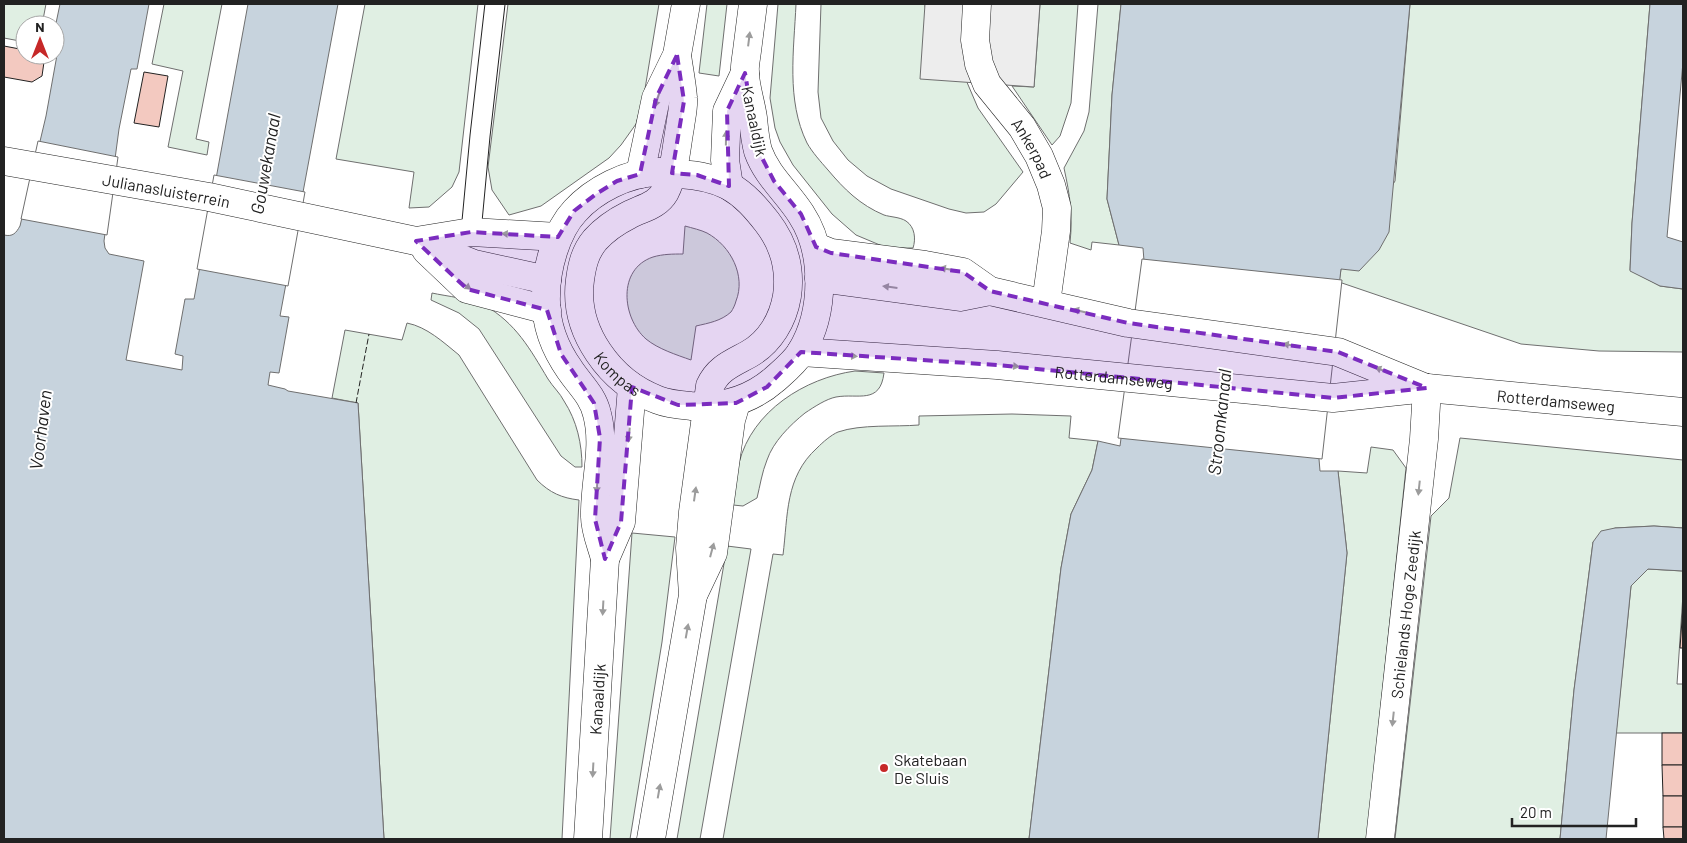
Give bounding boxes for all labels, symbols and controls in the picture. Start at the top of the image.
north arrow [15,15,65,65]
text: N [35,18,45,35]
one-way arrow [745,30,753,46]
street label: Kanaaldijk [738,84,772,158]
one-way arrow [652,92,660,107]
water label: Gouwekanaal [245,112,285,216]
street label: Ankerpad [1009,114,1057,181]
one-way arrow [722,129,730,145]
street label: Julianasluisterrein [101,169,232,211]
one-way arrow [501,230,517,238]
one-way arrow [939,265,955,273]
one-way arrow [458,280,471,290]
one-way arrow [881,283,897,291]
one-way arrow [1073,307,1088,315]
one-way arrow [1282,341,1298,349]
street label: Kompas [591,347,645,399]
one-way arrow [842,352,858,360]
street label: Rotterdamseweg [1054,361,1174,392]
one-way arrow [1004,362,1020,370]
one-way arrow [1374,366,1389,374]
water label: Stroomkanaal [1202,368,1236,476]
street label: Rotterdamseweg [1496,385,1616,415]
water label: Voorhaven [24,389,56,471]
one-way arrow [625,428,633,444]
one-way arrow [593,478,601,494]
one-way arrow [1415,480,1423,496]
one-way arrow [691,486,699,502]
street label: Schielands Hoge Zeedijk [1386,529,1423,699]
one-way arrow [709,543,717,558]
one-way arrow [598,600,606,616]
one-way arrow [683,623,691,639]
street label: Kanaaldijk [585,663,608,735]
one-way arrow [1389,711,1397,727]
place label: Skatebaan De Sluis [894,750,967,787]
marker: Skatebaan De Sluis [878,762,890,774]
one-way arrow [588,763,596,779]
one-way arrow [656,783,664,799]
scale bar [1512,796,1636,828]
text: 20 m [1520,803,1552,821]

